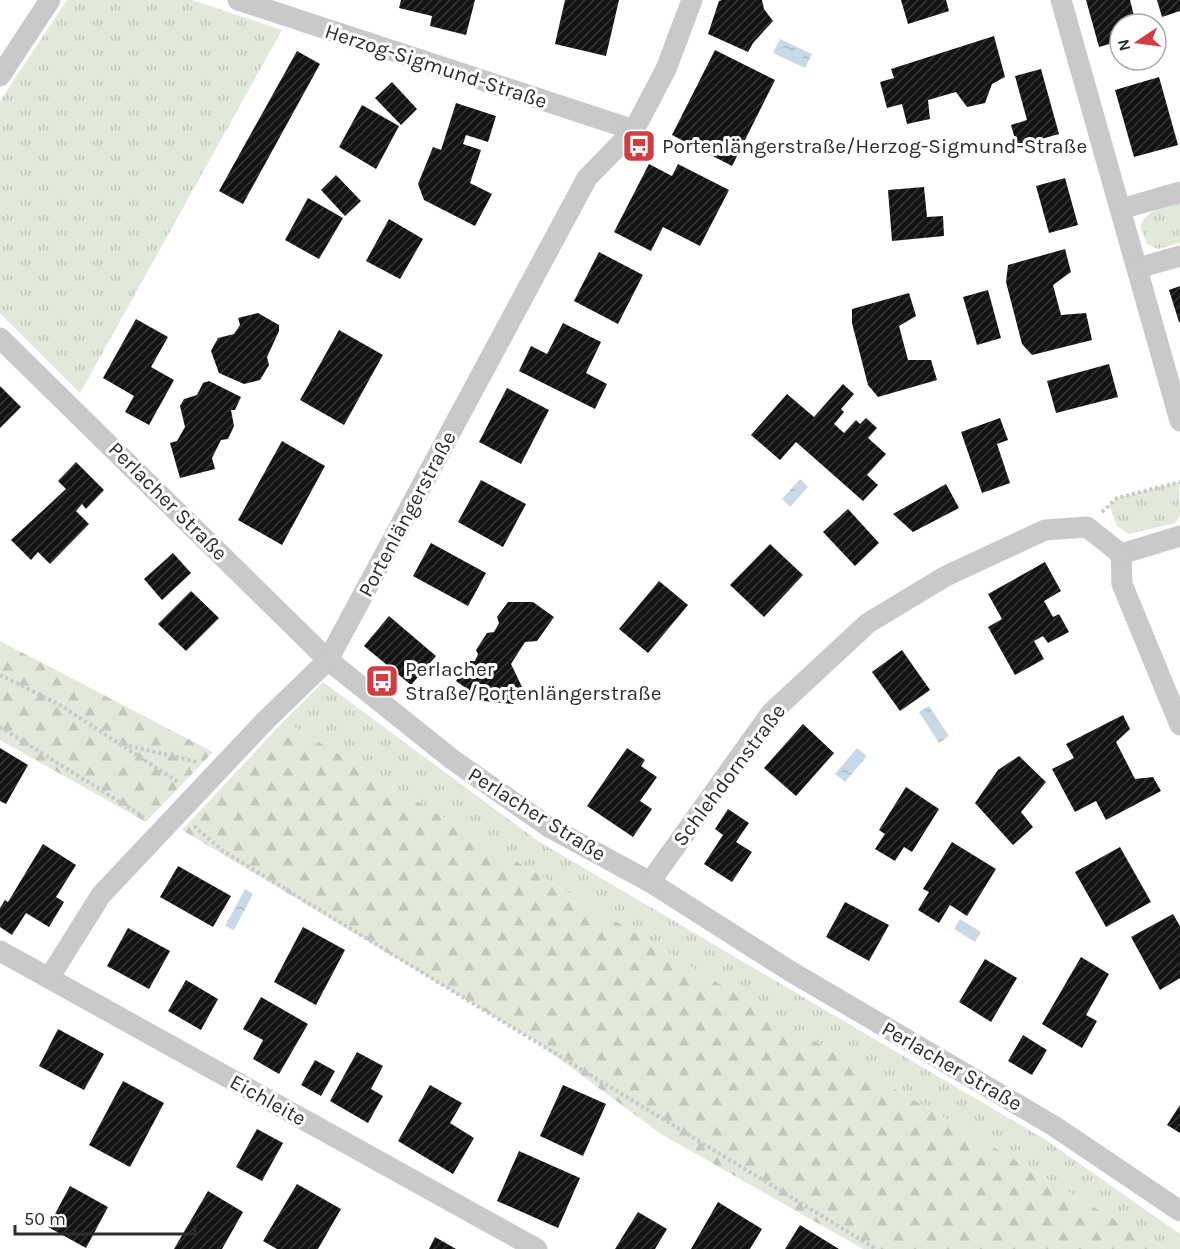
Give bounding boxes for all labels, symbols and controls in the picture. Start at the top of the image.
north arrow [1108,12,1168,72]
street label: Herzog-Sigmund-Straße [322,19,550,113]
text: N [1113,38,1134,53]
bus stop icon: Portenlängerstraße/Herzog-Sigmund-Straße [621,128,657,164]
place label: Portenlängerstraße/Herzog-Sigmund-Straße [662,134,1087,158]
street label: Portenlängerstraße [353,427,461,601]
street label: Perlacher Straße [104,437,232,565]
place label: Perlacher Straße/Portenlängerstraße [405,657,662,705]
bus stop icon: Perlacher Straße/Portenlängerstraße [364,663,400,699]
street label: Schlehdornstraße [668,699,790,851]
street label: Perlacher Straße [464,762,610,866]
street label: Perlacher Straße [878,1016,1026,1116]
street label: Eichleite [226,1069,310,1131]
scale bar [15,1198,195,1236]
text: 50 m [24,1208,66,1230]

